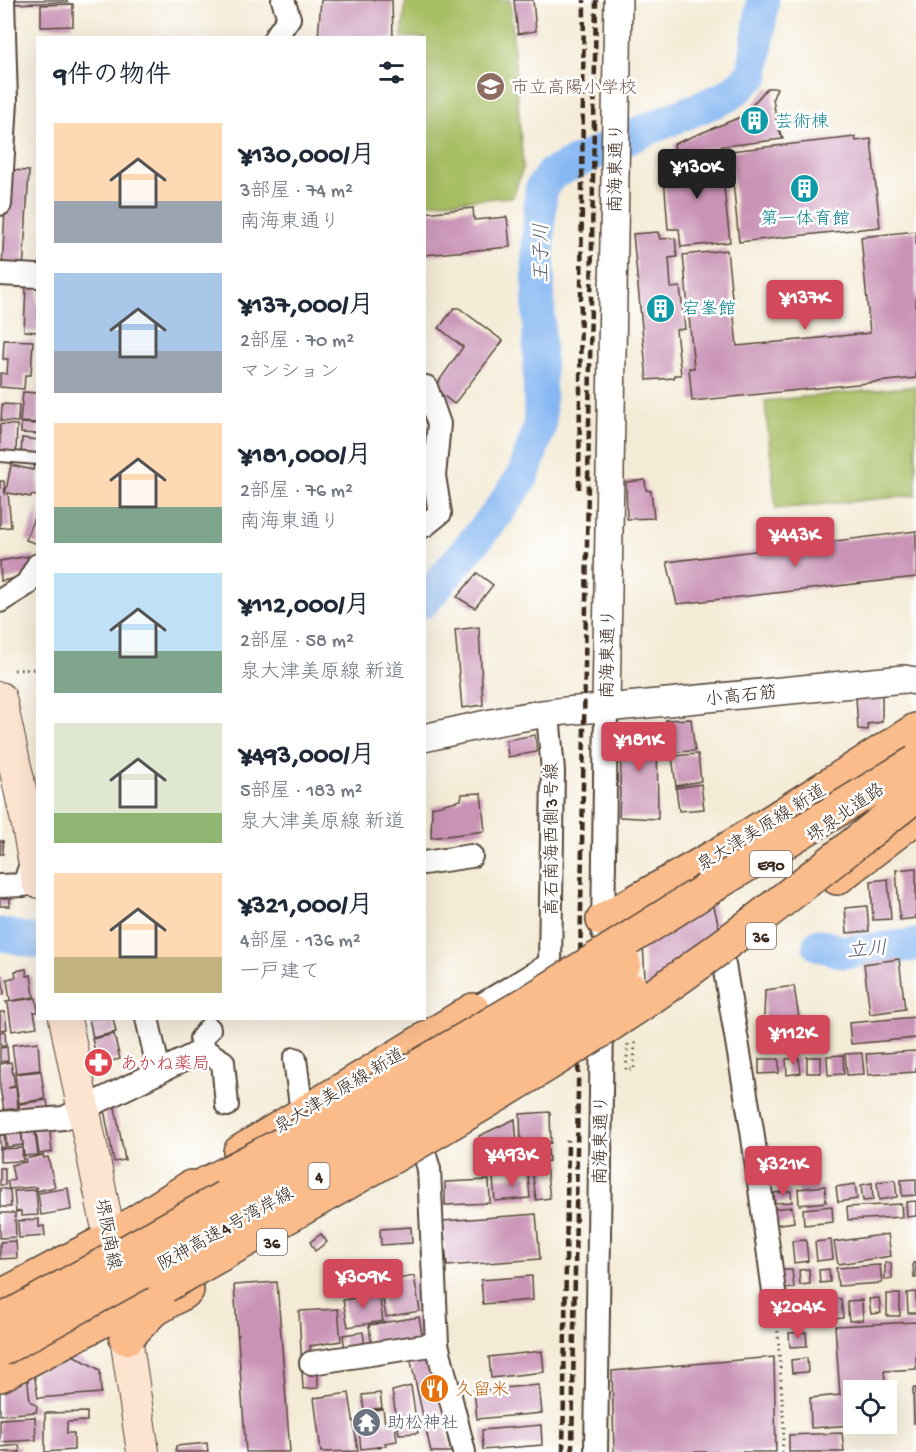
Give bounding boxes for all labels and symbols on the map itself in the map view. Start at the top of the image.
school or university icon: 市立高陽小学校 [474,71,506,103]
place label: 市立高陽小学校 [511,78,637,100]
building icon: 芸術棟 [738,105,770,137]
place label: 芸術棟 [775,112,829,134]
street label: 南海東通り [605,123,629,213]
pin: ¥130K [655,149,739,200]
building icon: 第一体育館 [789,173,821,205]
place label: 第一体育館 [760,209,850,231]
water label: 王子川 [531,223,555,283]
pin: ¥137K [763,280,847,331]
building icon: 宕峯館 [645,292,677,324]
place label: 宕峯館 [682,299,736,321]
pin: ¥443K [753,517,837,568]
street label: 南海東通り [597,609,621,699]
street label: 小高石筋 [704,682,778,712]
pin: ¥181K [597,722,681,773]
street label: 高石南海西側3号線 [542,762,564,916]
street label: 堺泉北道路 [803,779,889,848]
street label: 泉大津美原線 新道 [693,780,831,877]
road number: E90 [750,851,792,877]
road number: 36 [746,923,776,949]
water label: 立川 [846,938,888,964]
pin: ¥112K [751,1015,835,1066]
street label: 泉大津美原線 新道 [271,1044,409,1139]
pharmacy icon: あかね薬局 [83,1047,115,1079]
place label: あかね薬局 [120,1054,210,1076]
street label: 南海東通り [590,1095,614,1185]
pin: ¥493K [470,1137,554,1188]
pin: ¥321K [741,1146,825,1197]
road number: 4 [308,1163,330,1189]
street label: 阪神高速4号湾岸線 [154,1183,298,1276]
street label: 堺阪南線 [89,1197,125,1272]
road number: 36 [257,1229,287,1255]
pin: ¥309K [321,1259,405,1310]
pin: ¥204K [756,1289,840,1340]
restaurant icon: 久留米 [418,1373,450,1405]
place label: 久留米 [455,1380,509,1402]
temple icon: 助松神社 [350,1406,382,1438]
place label: 助松神社 [387,1413,459,1435]

